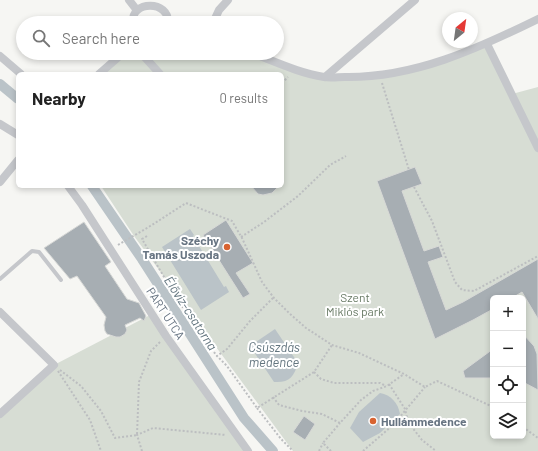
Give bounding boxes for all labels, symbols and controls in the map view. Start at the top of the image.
north arrow [442,12,478,48]
search box [16,16,284,60]
icon: search [30,27,52,49]
text: Search here [62,29,140,47]
text: Nearby [32,88,86,108]
text: 0 results [219,90,268,106]
place label: Széchy Tamás Uszoda [142,233,219,261]
marker: Széchy Tamás Uszoda [222,242,232,252]
water label: Élővíz-csatorna [161,273,221,353]
street label: PART UTCA [144,284,188,342]
park label: Szent Miklós park [326,290,384,318]
map controls [490,295,526,439]
button: + [490,295,526,331]
button: − [490,331,526,367]
water label: Csúszdás medence [248,339,300,370]
button: locate [490,367,526,403]
button: layers [490,403,526,439]
place label: Hullámmedence [381,414,467,428]
marker: Hullámmedence [368,416,378,426]

